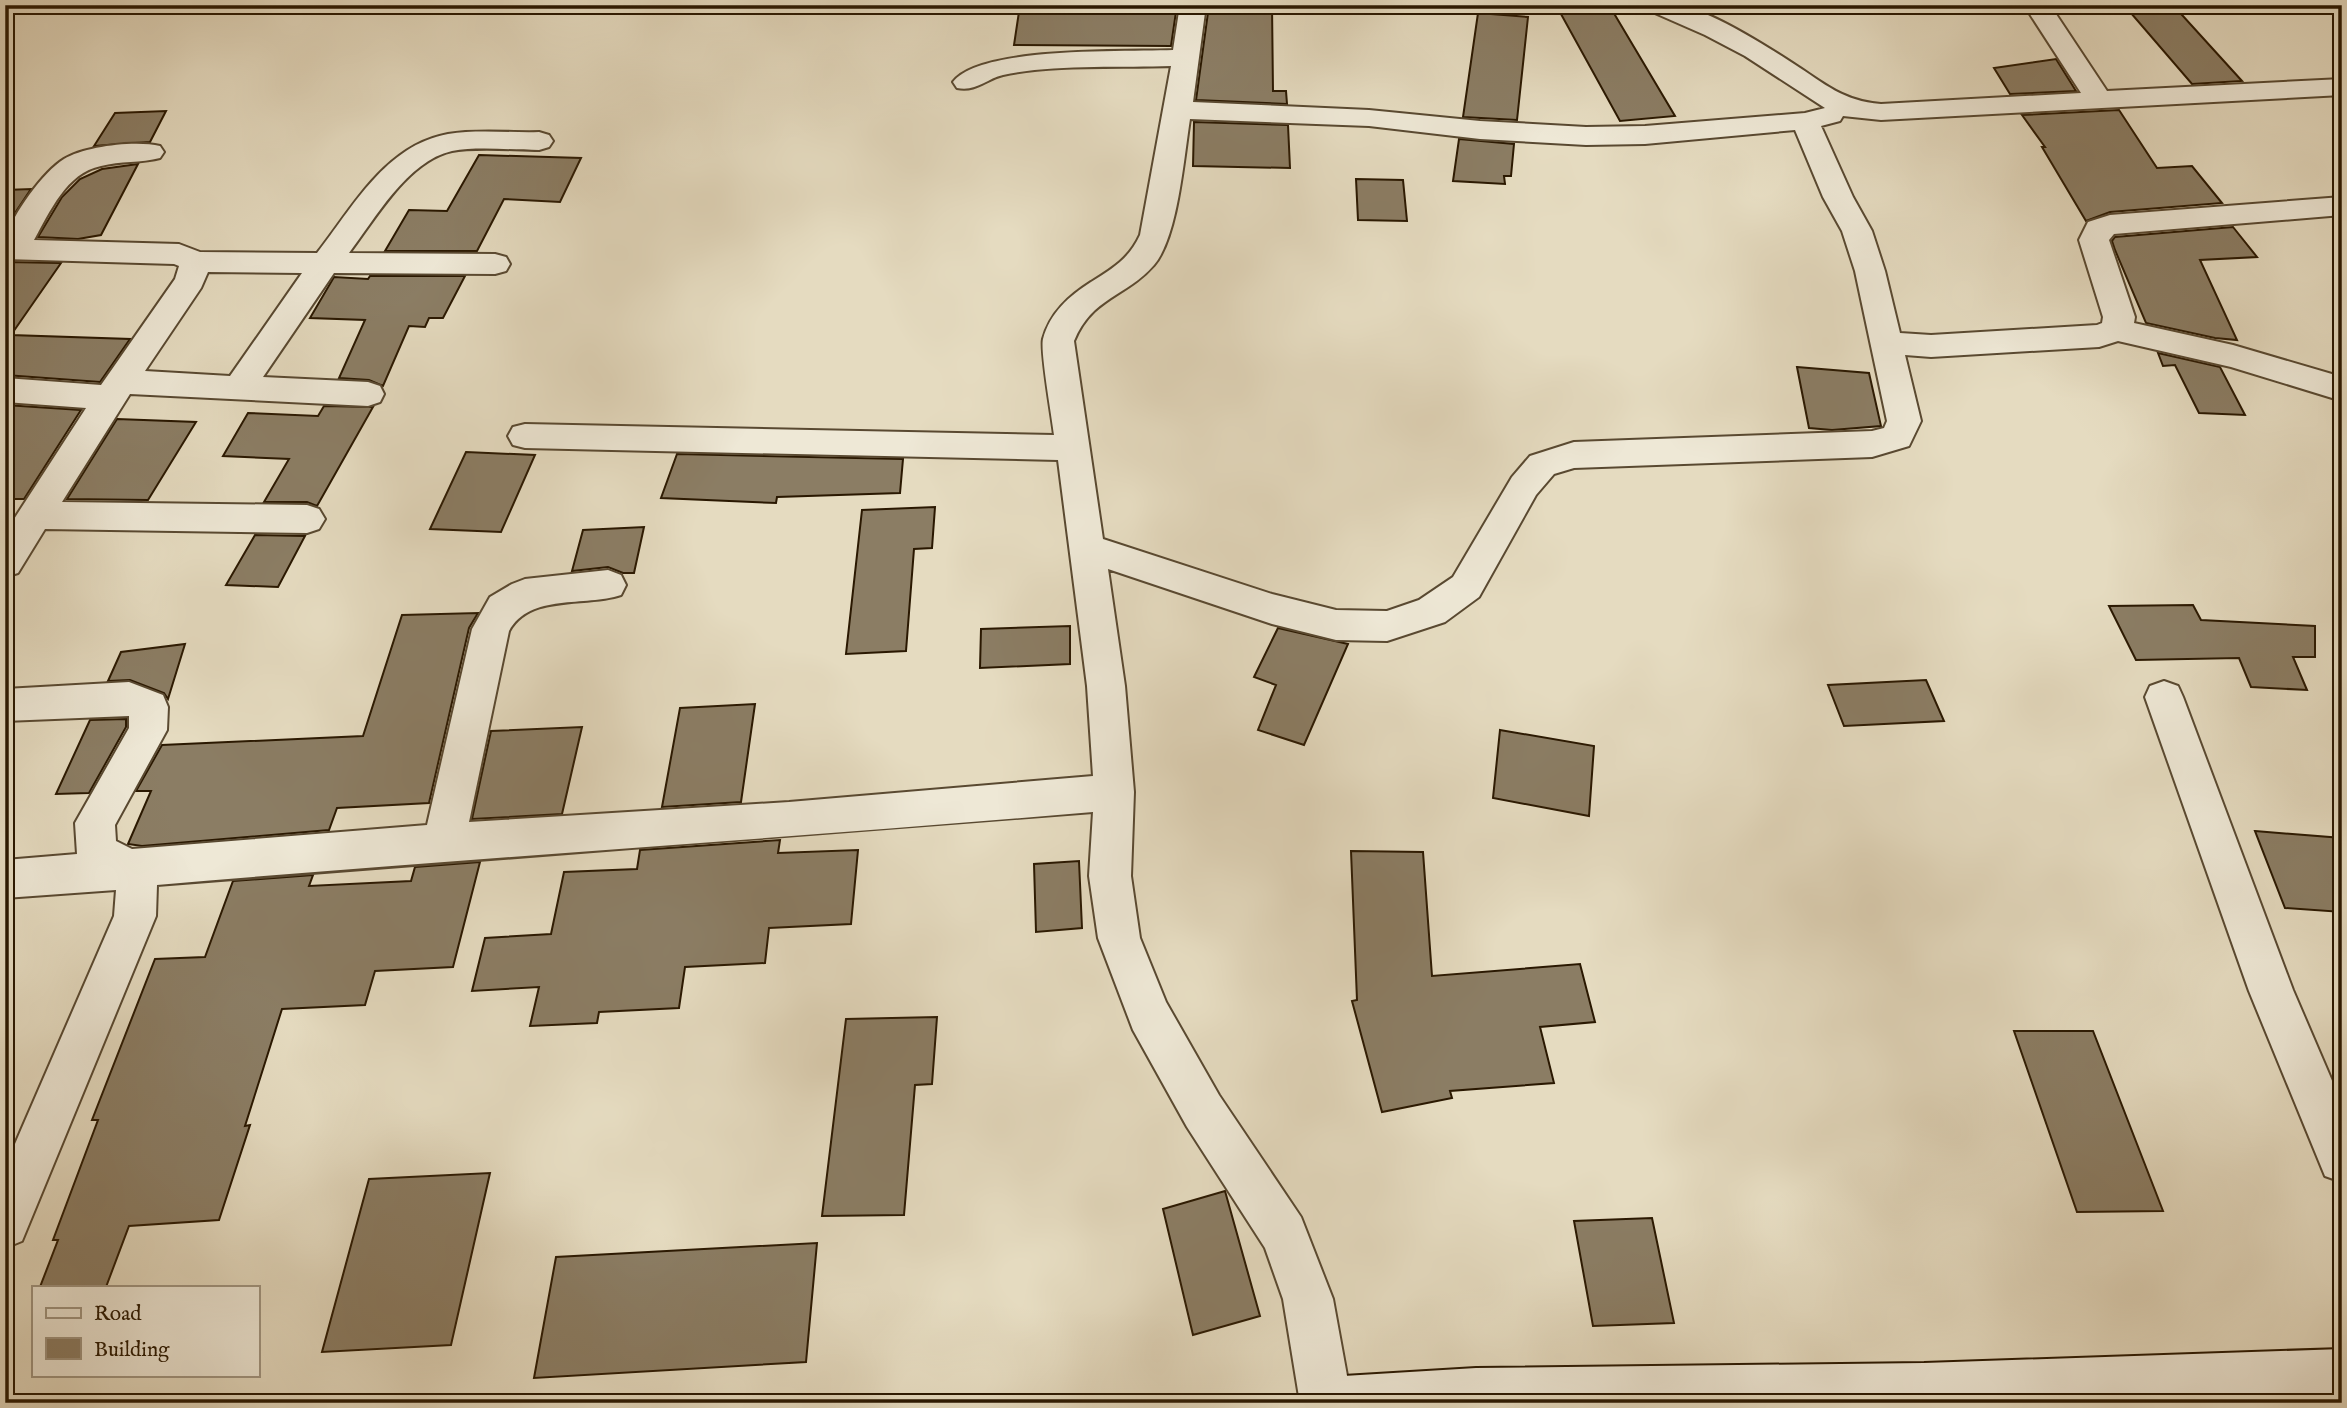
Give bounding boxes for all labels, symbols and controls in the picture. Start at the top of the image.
legend [32,1286,259,1376]
text: Road [94,1301,142,1328]
text: Building [94,1337,170,1364]

